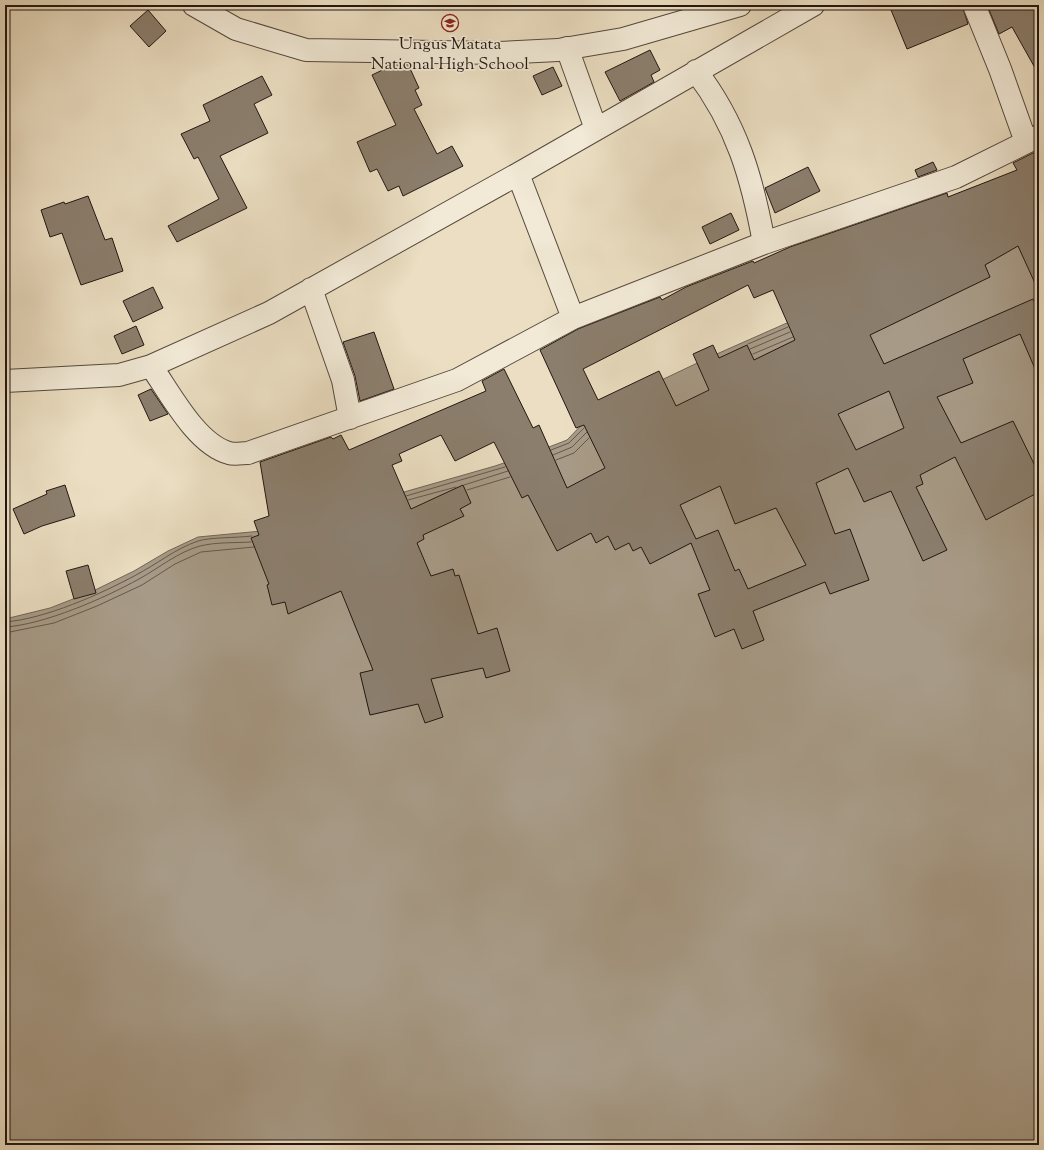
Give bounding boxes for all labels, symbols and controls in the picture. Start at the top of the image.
school or university icon: Ungus Matata National High School [440,13,460,33]
place label: Ungus Matata National High School [371,33,529,77]

